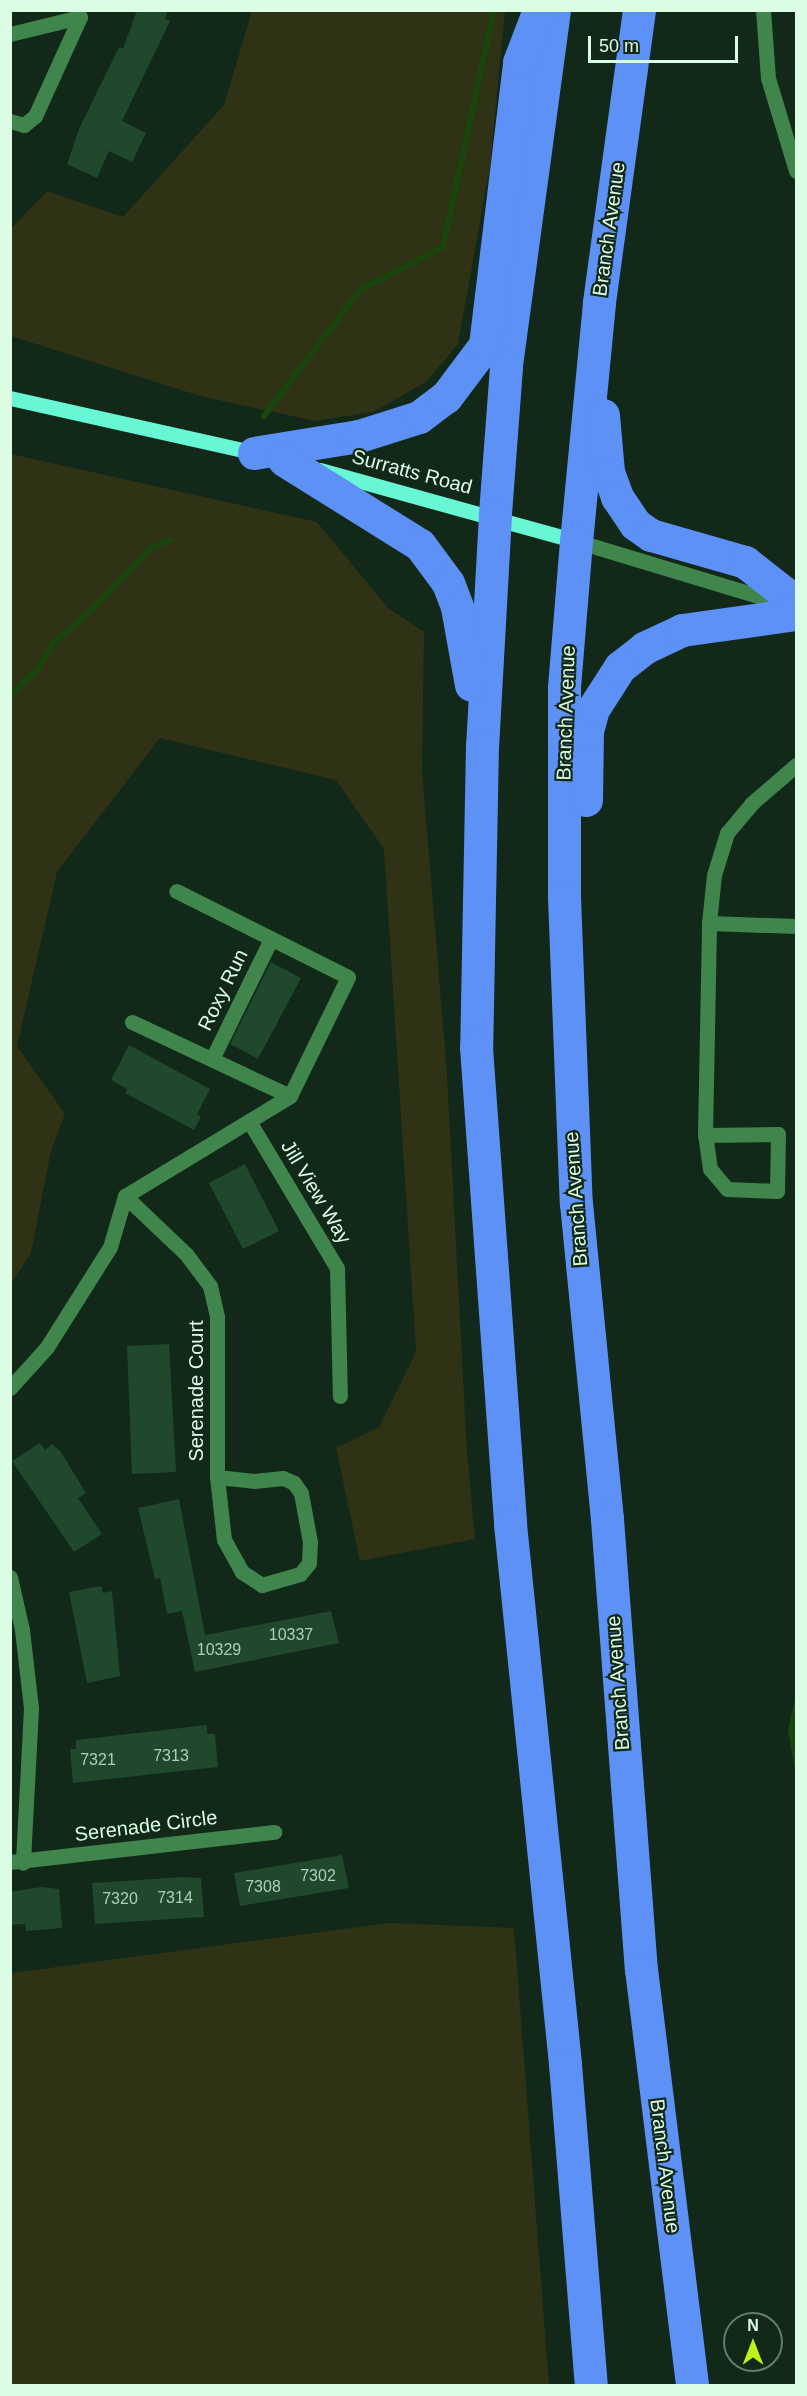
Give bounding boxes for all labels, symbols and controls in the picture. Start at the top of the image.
scale bar [591,24,741,62]
text: 50 m [599,36,639,56]
street label: Branch Avenue [588,160,630,298]
street label: Surratts Road [349,444,475,500]
street label: Branch Avenue [552,644,580,782]
street label: Roxy Run [193,945,253,1035]
street label: Branch Avenue [559,1130,593,1268]
street label: Jill View Way [276,1136,356,1248]
street label: Serenade Court [184,1320,208,1462]
street label: Branch Avenue [601,1614,635,1752]
house number: 10337 [269,1625,313,1645]
house number: 10329 [197,1640,241,1660]
house number: 7313 [153,1746,189,1766]
house number: 7321 [80,1750,116,1770]
street label: Serenade Circle [73,1805,219,1847]
house number: 7302 [300,1866,336,1886]
house number: 7308 [245,1877,281,1897]
house number: 7314 [157,1888,193,1908]
house number: 7320 [102,1889,138,1909]
street label: Branch Avenue [645,2097,685,2235]
north arrow [723,2312,783,2372]
text: N [747,2317,759,2334]

